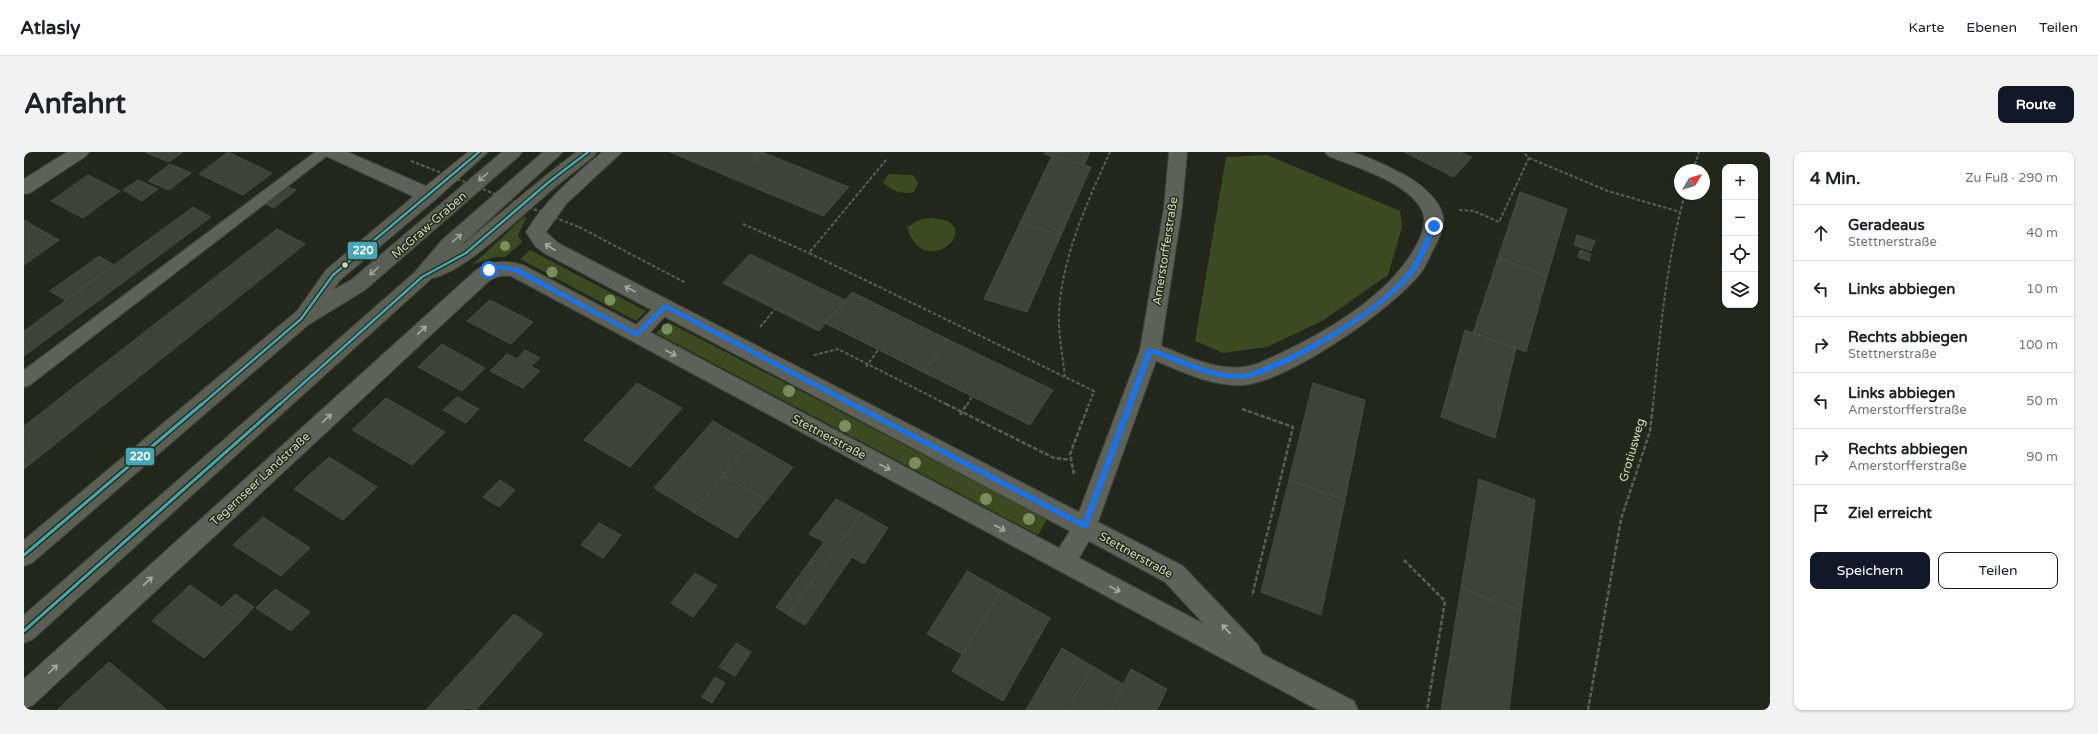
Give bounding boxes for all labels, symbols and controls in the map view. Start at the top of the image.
text: Atlasly [20,17,80,39]
text: Karte [1909,19,1944,36]
text: Ebenen [1966,19,2017,36]
text: Teilen [2039,19,2078,36]
button: Route [1998,86,2074,123]
text: Anfahrt [24,87,126,121]
north arrow [1674,164,1710,200]
map controls [1722,164,1758,308]
button: + [1722,164,1758,200]
text: 4 Min. [1810,168,1860,189]
text: Zu Fuß · 290 m [1965,170,2058,186]
one-way arrow [478,173,489,182]
street label: McGraw-Graben [389,189,469,261]
street label: Amerstorfferstraße [1150,196,1181,306]
button: − [1722,200,1758,236]
text: Geradeaus [1848,216,1925,234]
route end [1425,217,1443,235]
icon: ahead [1810,222,1832,244]
text: 40 m [2026,225,2058,241]
one-way arrow [452,233,462,242]
text: Stettnerstraße [1848,234,1937,250]
button: locate [1722,236,1758,272]
line badge: 220 [347,241,378,260]
one-way arrow [545,243,556,251]
text: 220 [353,244,373,257]
unlabelled marker [340,260,350,270]
route start [480,261,498,279]
one-way arrow [369,267,380,276]
button: layers [1722,272,1758,308]
icon: left [1810,278,1832,300]
text: Links abbiegen [1848,280,1955,298]
text: 10 m [2026,281,2058,297]
one-way arrow [625,285,637,292]
one-way arrow [417,326,427,335]
text: Rechts abbiegen [1848,328,1968,346]
icon: right [1810,334,1832,356]
text: 100 m [2018,337,2058,353]
text: Stettnerstraße [1848,346,1937,362]
one-way arrow [665,350,677,357]
text: Links abbiegen [1848,384,1955,402]
icon: left [1810,390,1832,412]
text: 50 m [2026,393,2058,409]
text: Amerstorfferstraße [1848,402,1967,418]
street label: Stettnerstraße [790,412,869,463]
one-way arrow [322,413,332,422]
street label: Grotiusweg [1616,417,1648,483]
street label: Tegernseer Landstraße [207,429,313,529]
text: Rechts abbiegen [1848,440,1968,458]
icon: right [1810,446,1832,468]
line badge: 220 [125,447,155,466]
text: 90 m [2026,449,2058,465]
text: 220 [130,450,150,463]
text: Amerstorfferstraße [1848,458,1967,474]
one-way arrow [879,463,891,471]
icon: arrive [1810,502,1832,524]
text: Ziel erreicht [1848,504,1932,522]
one-way arrow [994,525,1006,532]
street label: Stettnerstraße [1097,529,1175,581]
button: Speichern [1810,552,1930,589]
button: Teilen [1938,552,2058,589]
one-way arrow [143,577,154,586]
one-way arrow [1108,585,1120,593]
one-way arrow [1221,624,1231,634]
one-way arrow [48,665,58,674]

